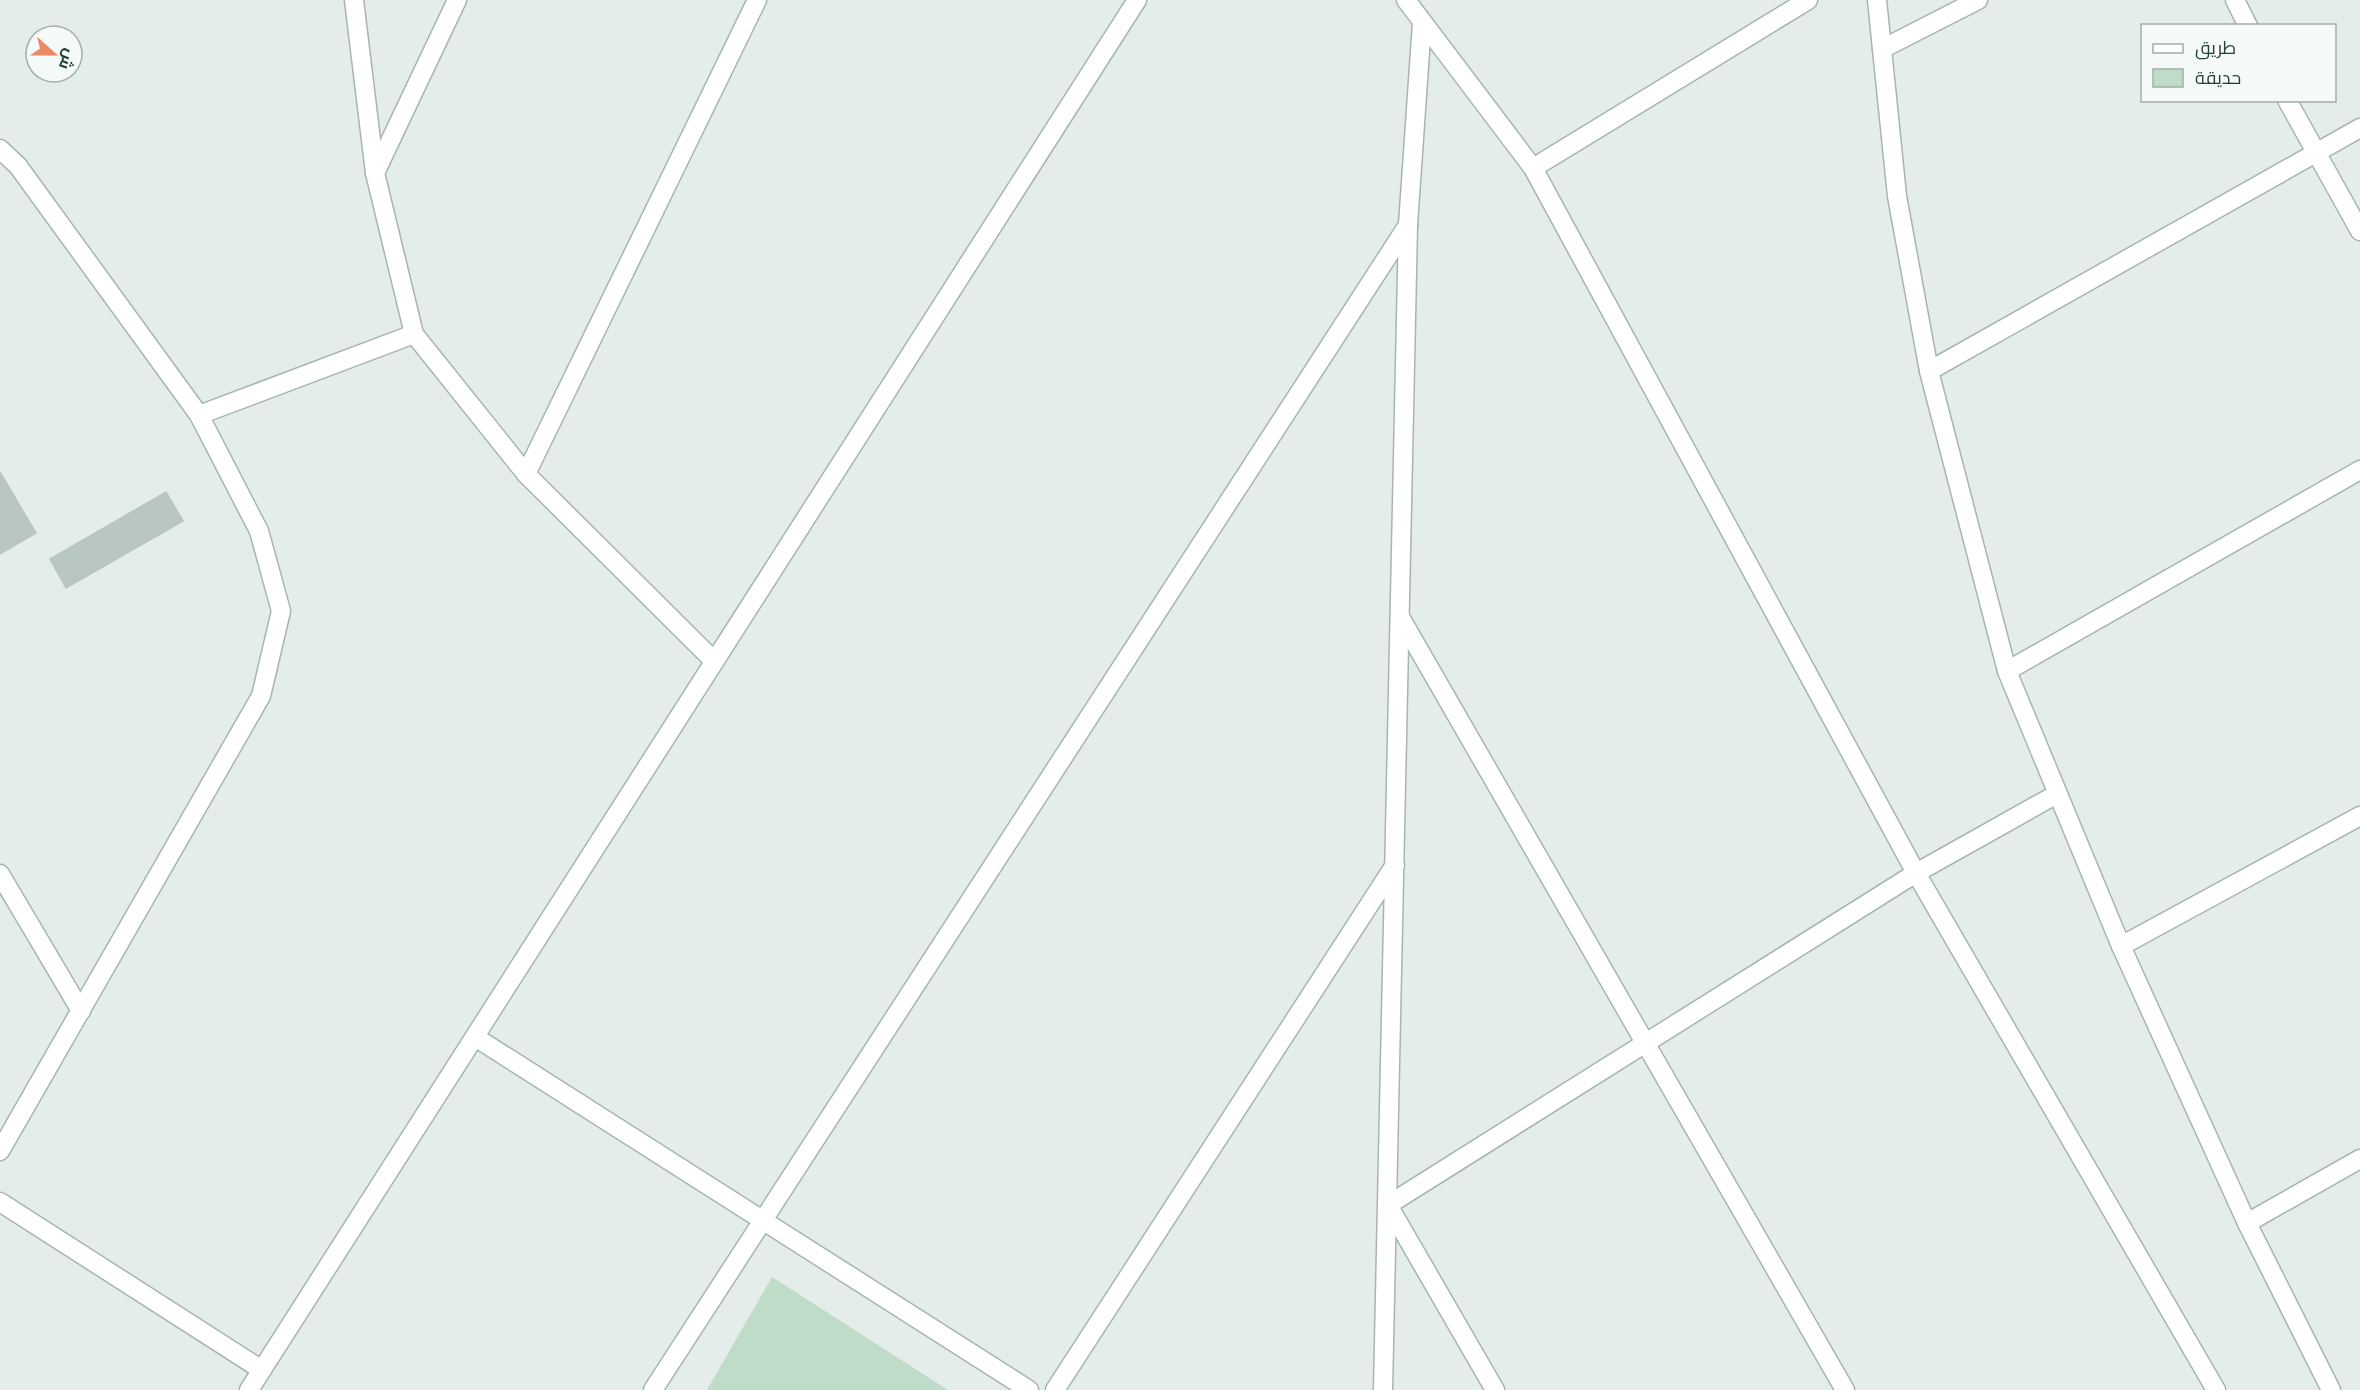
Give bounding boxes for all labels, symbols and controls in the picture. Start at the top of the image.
north arrow [24,24,84,84]
legend [2141,24,2336,102]
text: طريق [2195,36,2236,60]
text: ش [54,46,81,73]
text: حديقة [2195,66,2241,89]

